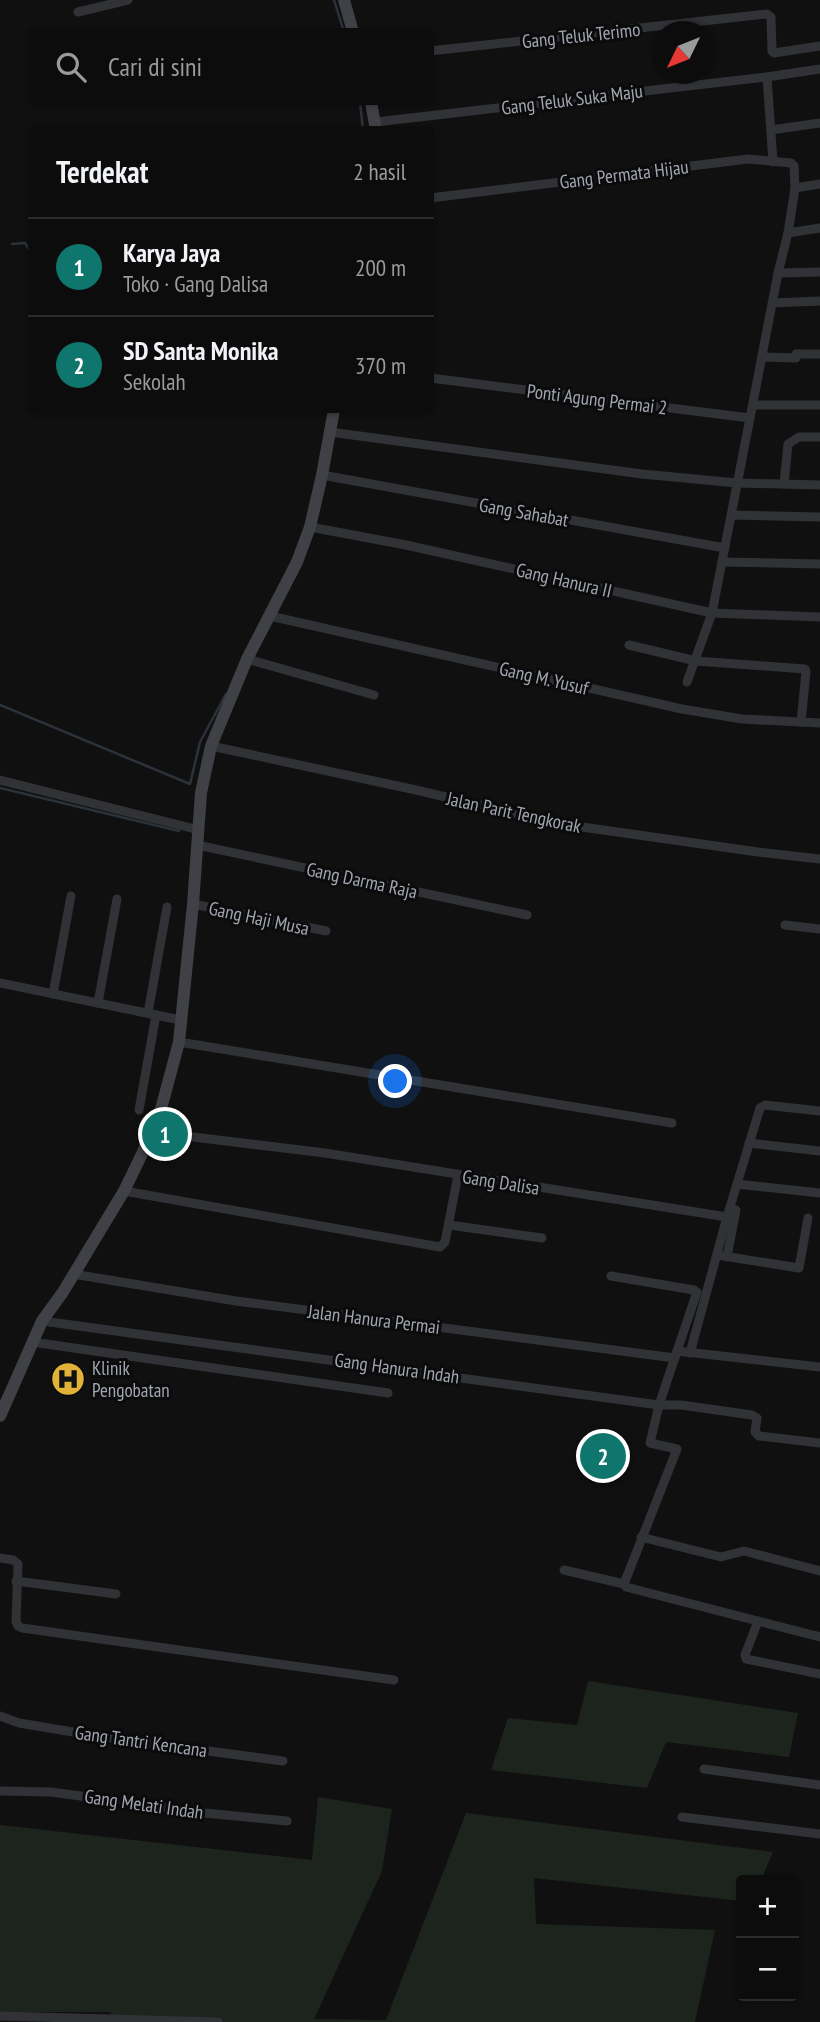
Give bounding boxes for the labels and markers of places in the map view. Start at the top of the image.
pin: 1 [142,1108,188,1160]
place label: Klinik Pengobatan [92,1356,170,1402]
hospital icon: Klinik Pengobatan [49,1360,87,1398]
pin: 2 [580,1430,626,1482]

